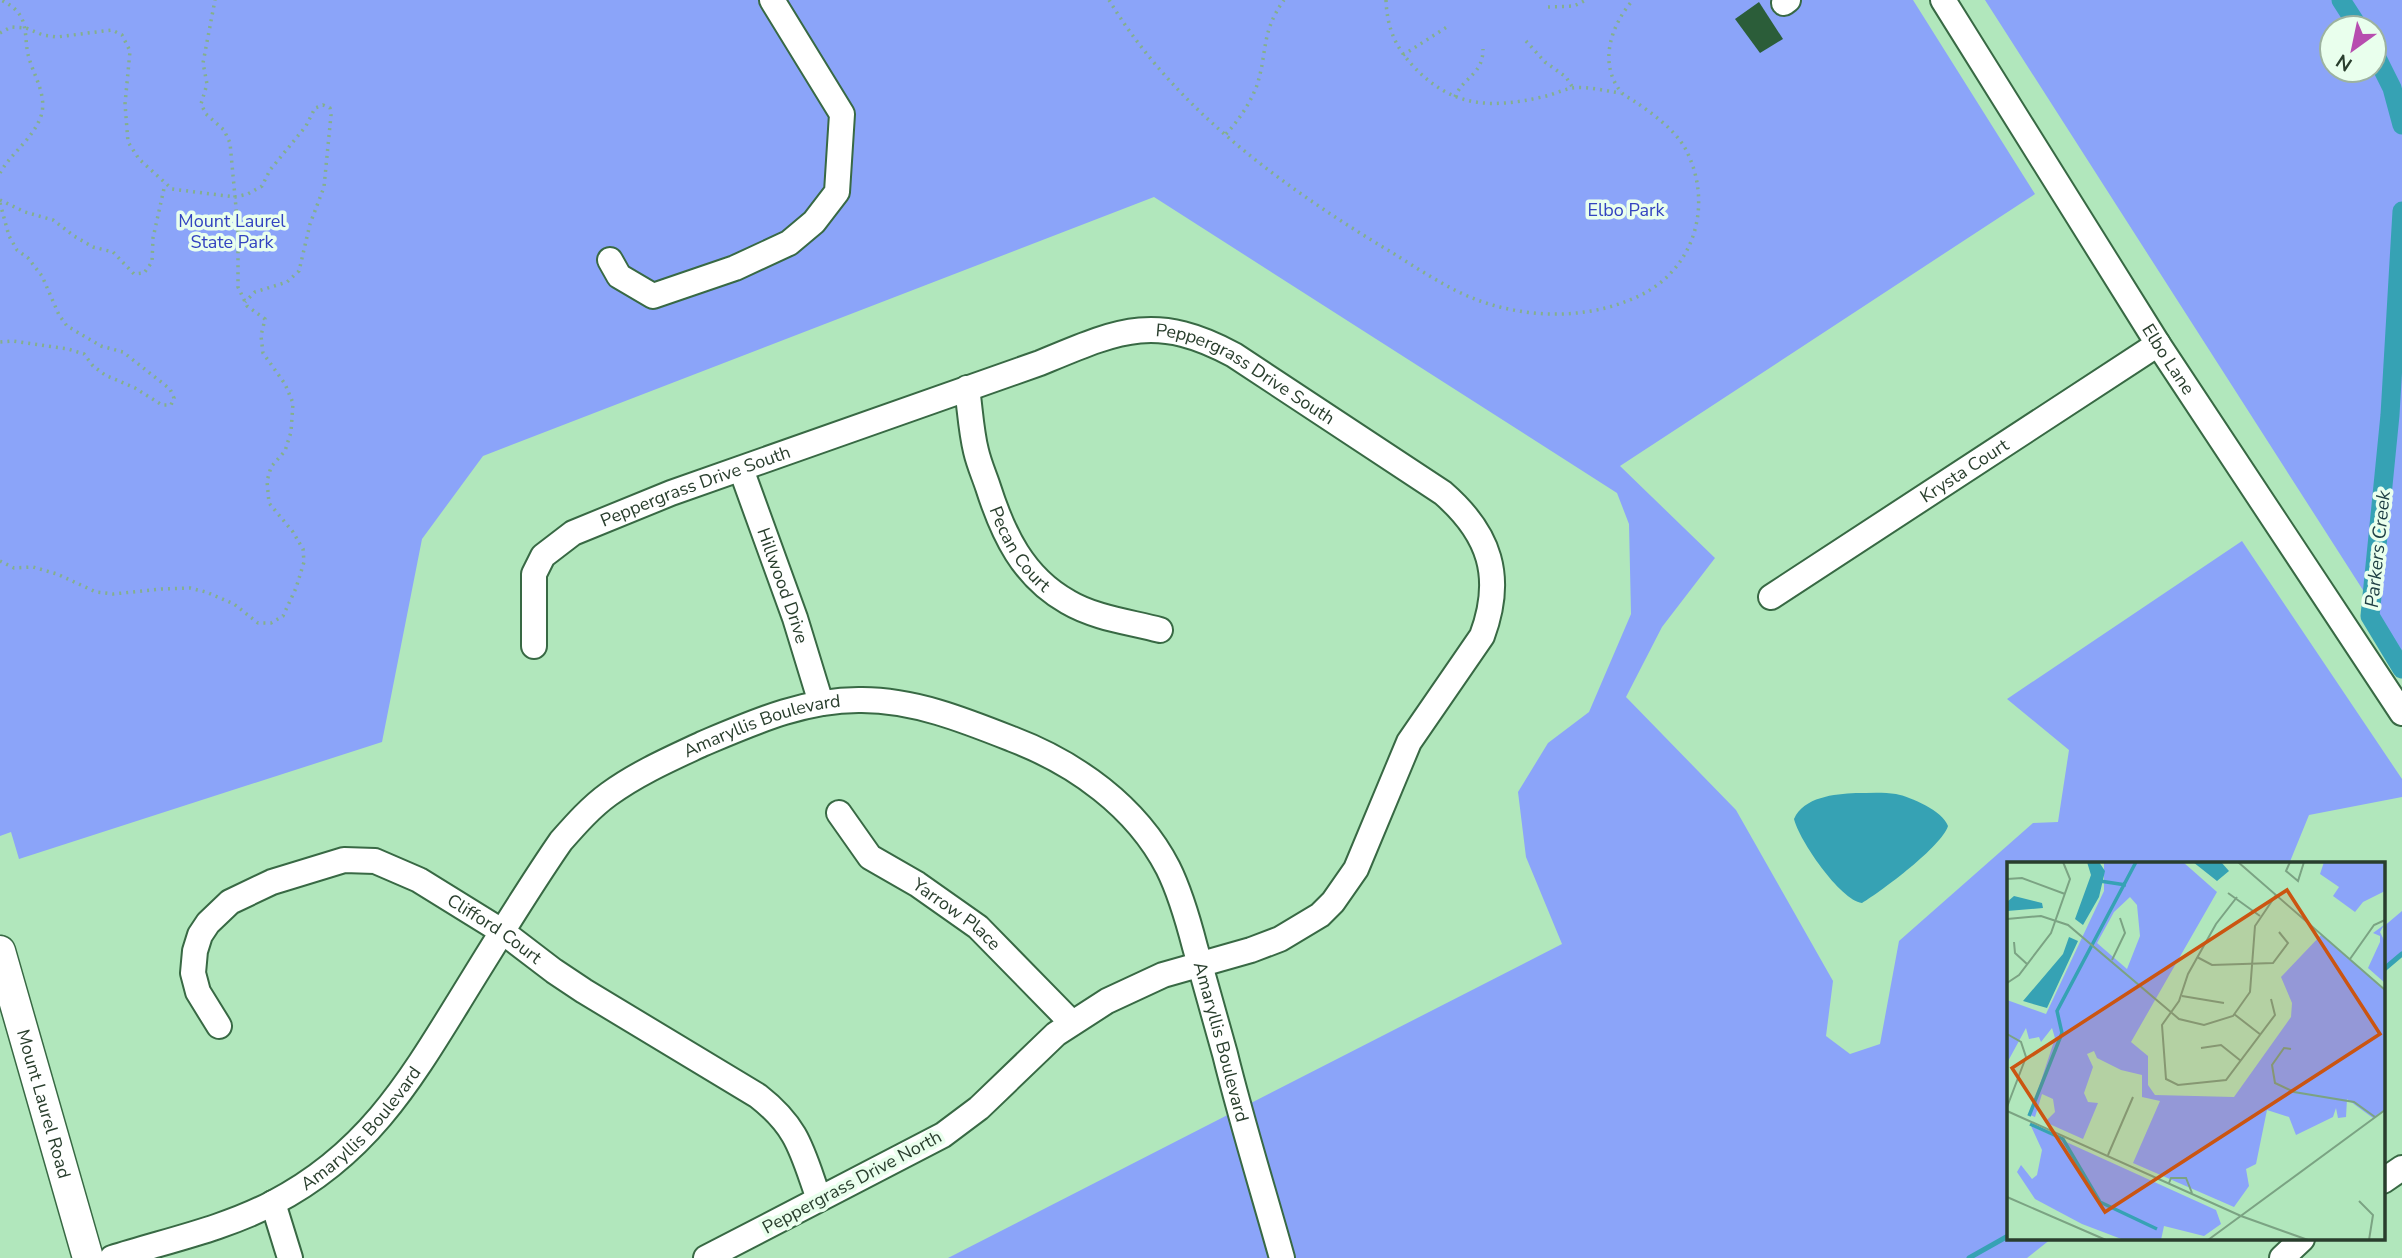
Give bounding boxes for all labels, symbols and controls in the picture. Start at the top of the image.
north arrow [2318,14,2388,84]
text: N [2331,48,2357,77]
park label: Elbo Park [1588,198,1665,222]
park label: Mount Laurel State Park [178,209,286,254]
street label: Peppergrass Drive South [1155,318,1339,430]
street label: Elbo Lane [2136,319,2200,399]
street label: Krysta Court [1915,432,2014,508]
street label: Peppergrass Drive South [597,440,794,533]
water label: Parkers Creek [2359,489,2397,609]
street label: Pecan Court [984,503,1056,598]
street label: Hillwood Drive [751,524,814,647]
street label: Amaryllis Boulevard [679,689,842,763]
inset map [2007,862,2384,1240]
street label: Yarrow Place [907,872,1006,955]
street label: Clifford Court [443,888,547,970]
street label: Amaryllis Boulevard [1188,959,1254,1125]
street label: Mount Laurel Road [11,1027,77,1181]
street label: Amaryllis Boulevard [296,1062,426,1196]
street label: Peppergrass Drive North [758,1124,946,1240]

